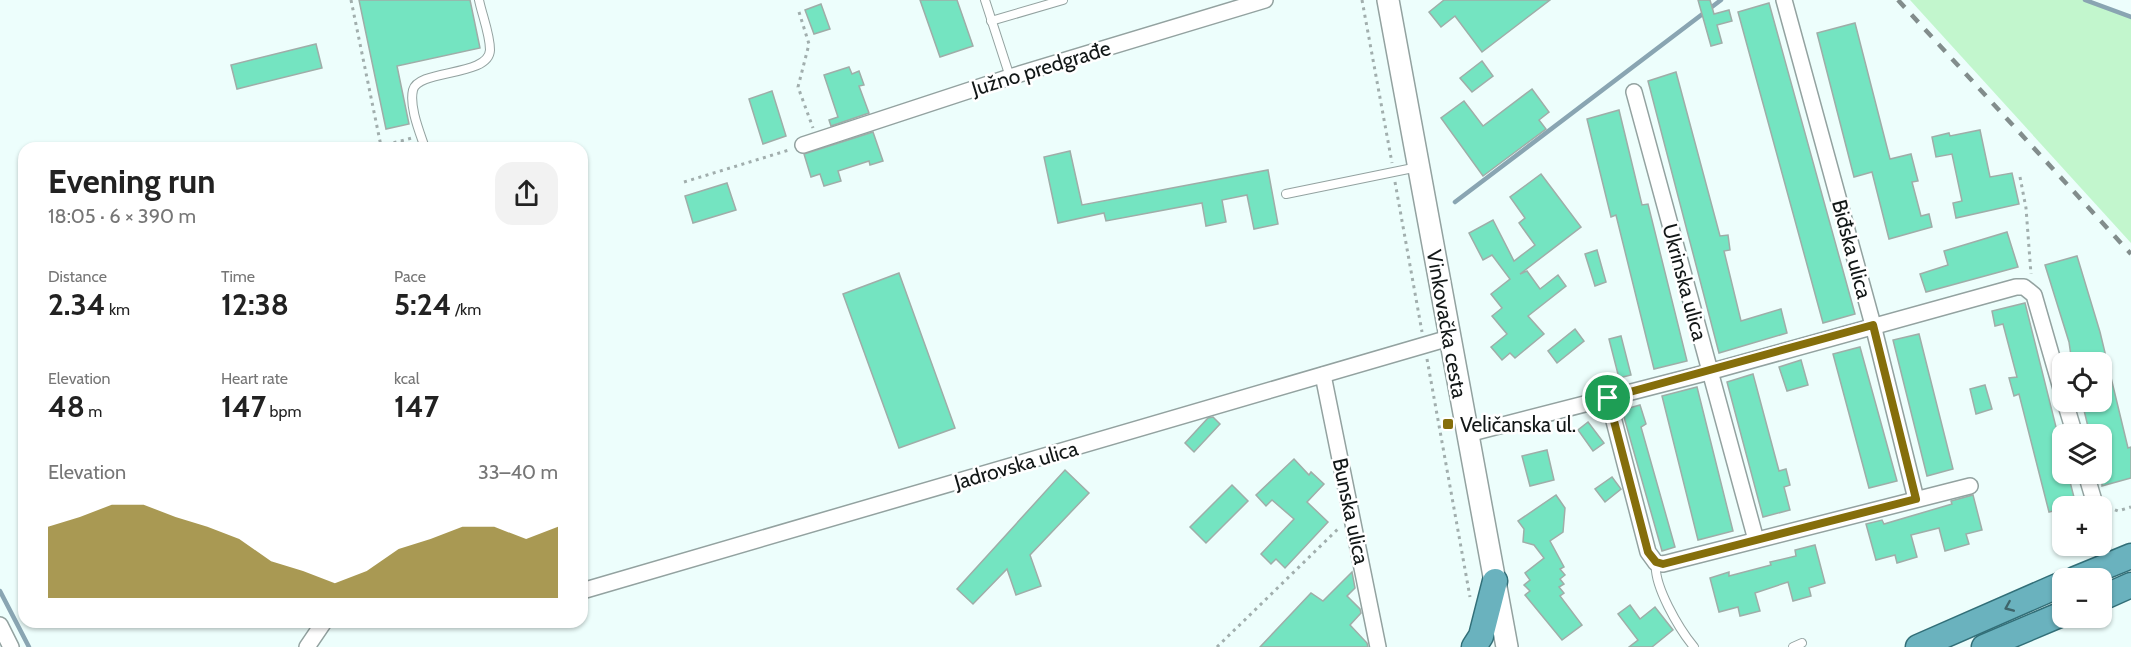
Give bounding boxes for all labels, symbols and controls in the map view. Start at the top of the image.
street label: Južno predgrađe [968,35,1114,101]
text: Evening run [48,161,215,201]
button: share [495,162,558,225]
street label: Biđska ulica [1827,197,1877,301]
text: 18:05 · 6 × 390 m [48,204,196,228]
street label: Ukrinska ulica [1657,221,1713,343]
street label: Vinkovačka cesta [1422,248,1472,400]
text: Distance [48,267,107,286]
text: Time [221,267,255,286]
text: Pace [394,267,426,286]
text: 2.34 [48,286,105,323]
text: 12:38 [221,286,289,323]
text: 5:24 [394,286,451,323]
text: km [105,300,130,319]
text: /km [451,300,481,319]
map controls [2052,352,2112,628]
button: locate [2052,352,2112,412]
text: Elevation [48,369,111,388]
text: Heart rate [221,369,288,388]
text: kcal [394,369,420,388]
pin [1582,372,1633,423]
icon: arrive [1591,381,1624,414]
text: 48 [48,388,85,425]
text: 147 [221,388,266,425]
text: 147 [394,388,439,425]
text: m [85,402,102,421]
text: bpm [266,402,301,421]
place label: Veličanska ul. [1460,412,1576,437]
marker: Veličanska ul. [1441,417,1455,431]
button: layers [2052,424,2112,484]
street label: Jadrovska ulica [950,435,1081,495]
street label: Bunska ulica [1328,456,1374,566]
text: Elevation [48,460,126,484]
text: 33–40 m [478,460,558,484]
button: + [2052,496,2112,556]
button: − [2052,568,2112,628]
one-way arrow [2004,600,2015,612]

